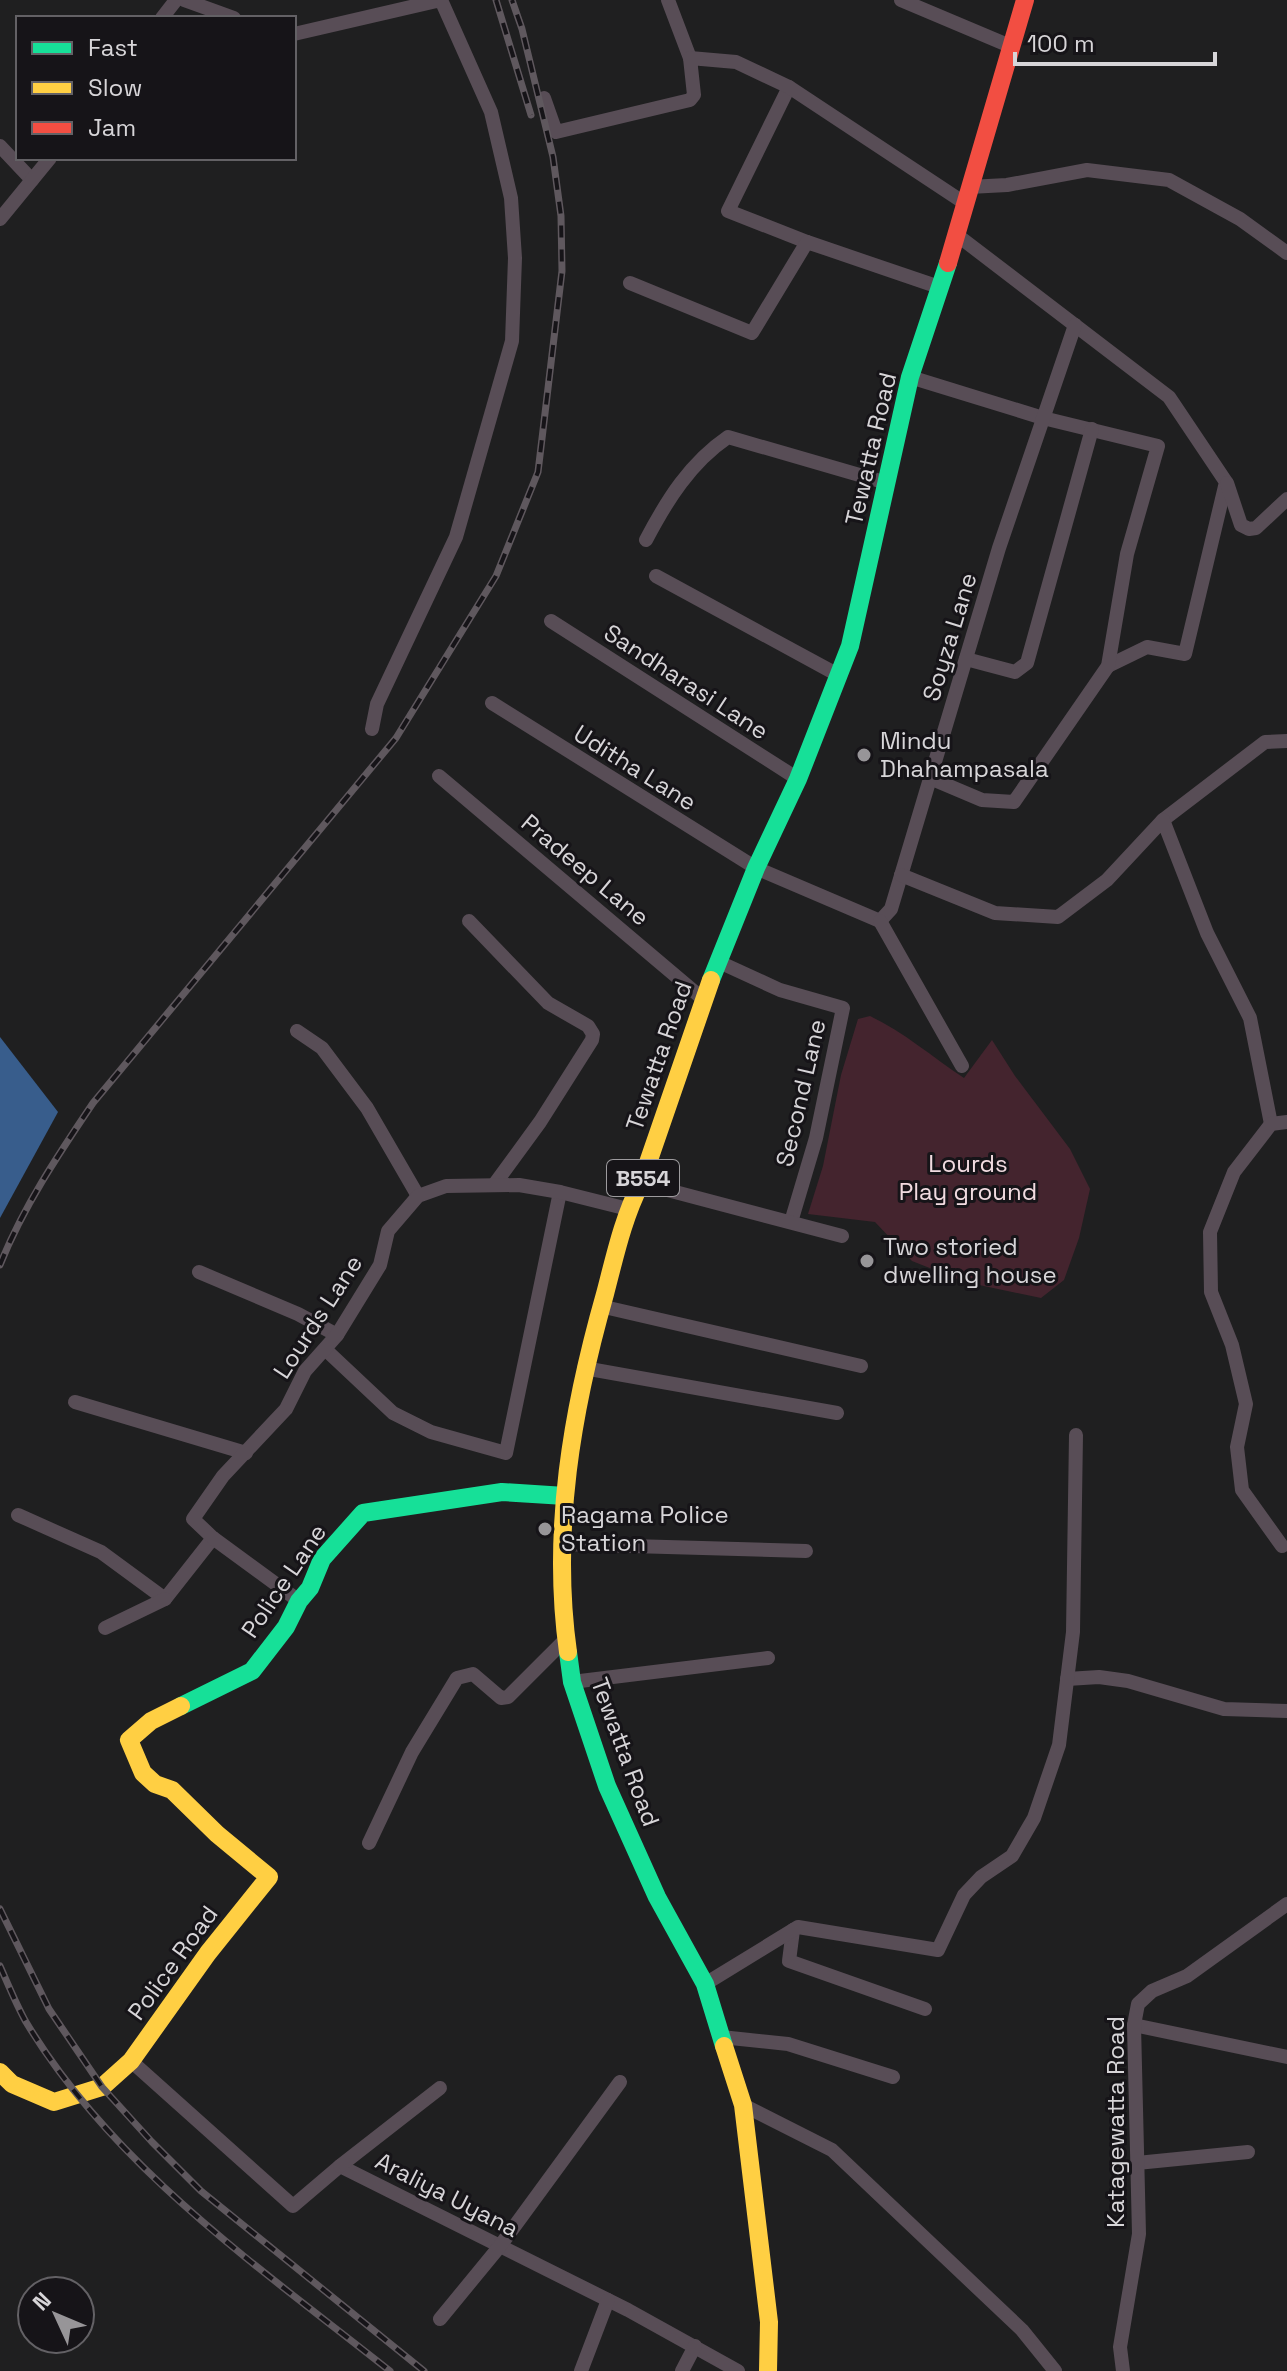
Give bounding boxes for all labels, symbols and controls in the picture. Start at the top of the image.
legend [16,16,296,160]
scale bar [1015,16,1215,66]
text: 100 m [1027,28,1095,59]
text: Fast [88,32,138,63]
text: Slow [88,72,142,103]
text: Jam [88,112,136,143]
street label: Tewatta Road [838,369,903,528]
street label: Soyza Lane [915,569,984,705]
street label: Sandharasi Lane [598,617,774,746]
street label: Uditha Lane [568,718,702,818]
place label: Mindu Dhahampasala [880,725,1049,784]
marker: Mindu Dhahampasala [855,746,873,764]
street label: Pradeep Lane [515,807,656,932]
street label: Tewatta Road [618,977,699,1135]
street label: Second Lane [769,1016,833,1170]
park label: Lourds Play ground [899,1148,1037,1207]
road number: B554 [607,1160,679,1196]
place label: Two storied dwelling house [883,1231,1057,1290]
street label: Lourds Lane [266,1249,369,1384]
marker: Two storied dwelling house [858,1252,876,1270]
place label: Ragama Police Station [561,1499,729,1558]
street label: Police Lane [234,1518,333,1644]
marker: Ragama Police Station [536,1520,554,1538]
street label: Tewatta Road [584,1673,667,1830]
street label: Police Road [121,1899,225,2026]
street label: Katagewatta Road [1100,2016,1131,2228]
street label: Araliya Uyana [370,2145,524,2244]
north arrow [16,2275,96,2355]
text: N [26,2286,57,2316]

